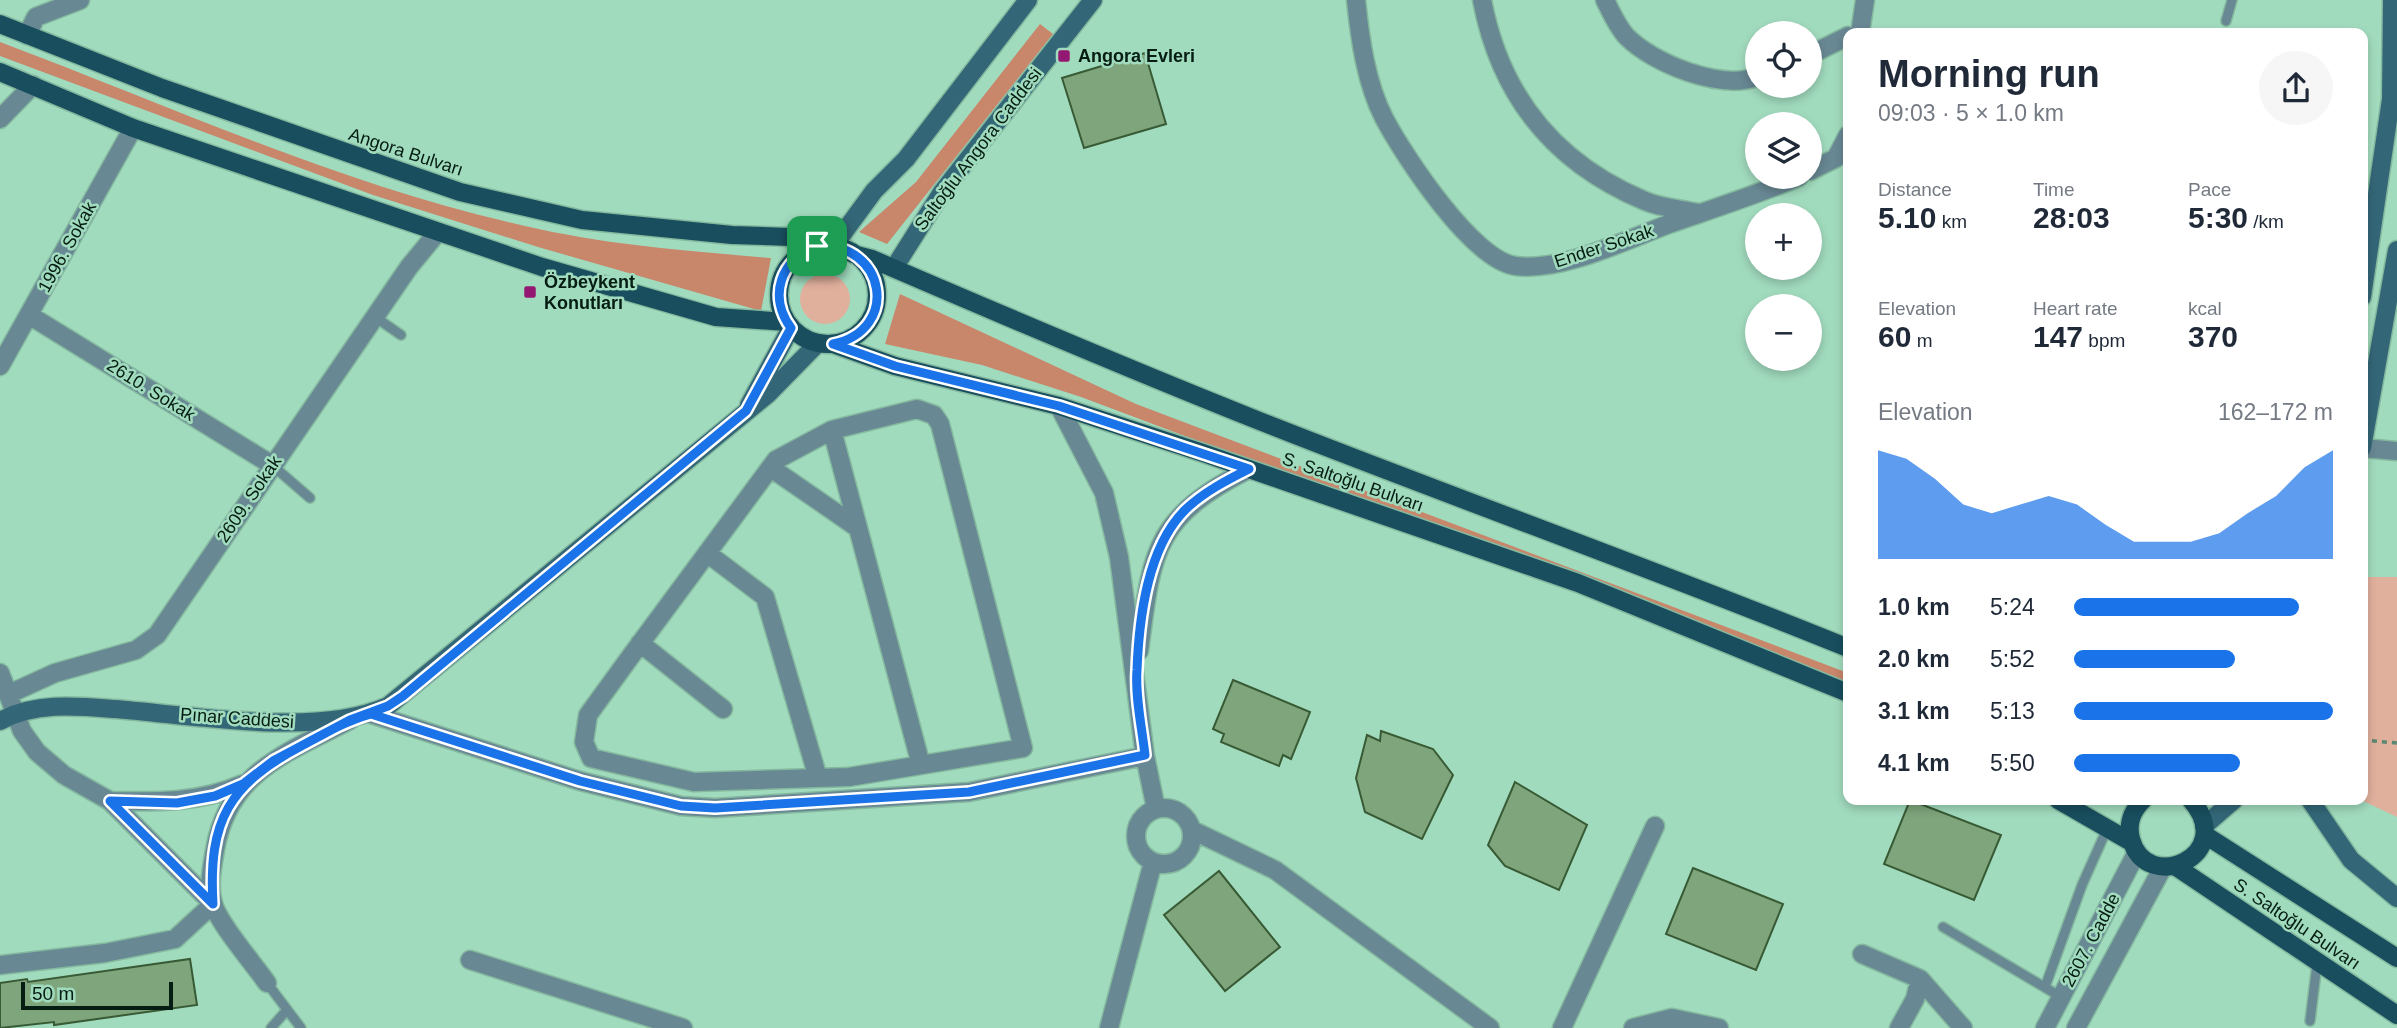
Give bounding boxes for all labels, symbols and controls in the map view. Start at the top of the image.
map controls [1745,21,1822,371]
button: locate [1745,21,1822,98]
place label: Angora Evleri [1078,46,1195,66]
marker: Angora Evleri [1056,48,1072,64]
button: share [2259,51,2333,125]
text: Morning run [1878,53,2100,95]
street label: Saltoğlu Angora Caddesi [910,64,1046,234]
text: 09:03 · 5 × 1.0 km [1878,100,2064,126]
button: layers [1745,112,1822,189]
street label: Angora Bulvarı [346,124,466,180]
text: Distance [1878,179,1952,200]
text: Time [2033,179,2075,200]
text: Pace [2188,179,2231,200]
street label: 1996. Sokak [34,198,100,296]
text: 5.10 [1878,201,1936,234]
text: 28:03 [2033,201,2110,234]
text: 5:30 [2188,201,2248,234]
button: + [1745,203,1822,280]
text: km [1936,211,1967,232]
text: /km [2248,211,2284,232]
pin [787,216,847,276]
street label: Ender Sokak [1552,220,1657,271]
icon: arrive [798,227,836,265]
place label: Özbeykent Konutları [544,272,635,313]
marker: Özbeykent Konutları [522,284,538,300]
button: − [1745,294,1822,371]
text: Elevation [1878,298,1956,319]
text: Heart rate [2033,298,2117,319]
text: kcal [2188,298,2222,319]
text: 60 [1878,320,1911,353]
text: 147 [2033,320,2083,353]
text: 370 [2188,320,2238,353]
text: m [1911,330,1932,351]
text: bpm [2083,330,2125,351]
street label: 2610. Sokak [103,355,200,426]
text: Elevation [1878,399,1973,425]
text: 162–172 m [2218,399,2333,425]
street label: S. Saltoğlu Bulvarı [1280,448,1426,516]
street label: 2609. Sokak [213,451,286,546]
text: 1.0 km [1878,594,1950,620]
text: 5:24 [1990,594,2035,620]
text: 2.0 km [1878,646,1950,672]
text: 5:52 [1990,646,2035,672]
text: 3.1 km [1878,698,1950,724]
text: 5:13 [1990,698,2035,724]
street label: Pınar Caddesi [179,704,295,732]
text: 4.1 km [1878,750,1950,776]
text: 5:50 [1990,750,2035,776]
street label: S. Saltoğlu Bulvarı [2230,874,2364,974]
street label: 2607. Cadde [2058,890,2124,990]
scale bar [21,979,173,1011]
text: 50 m [32,983,74,1004]

